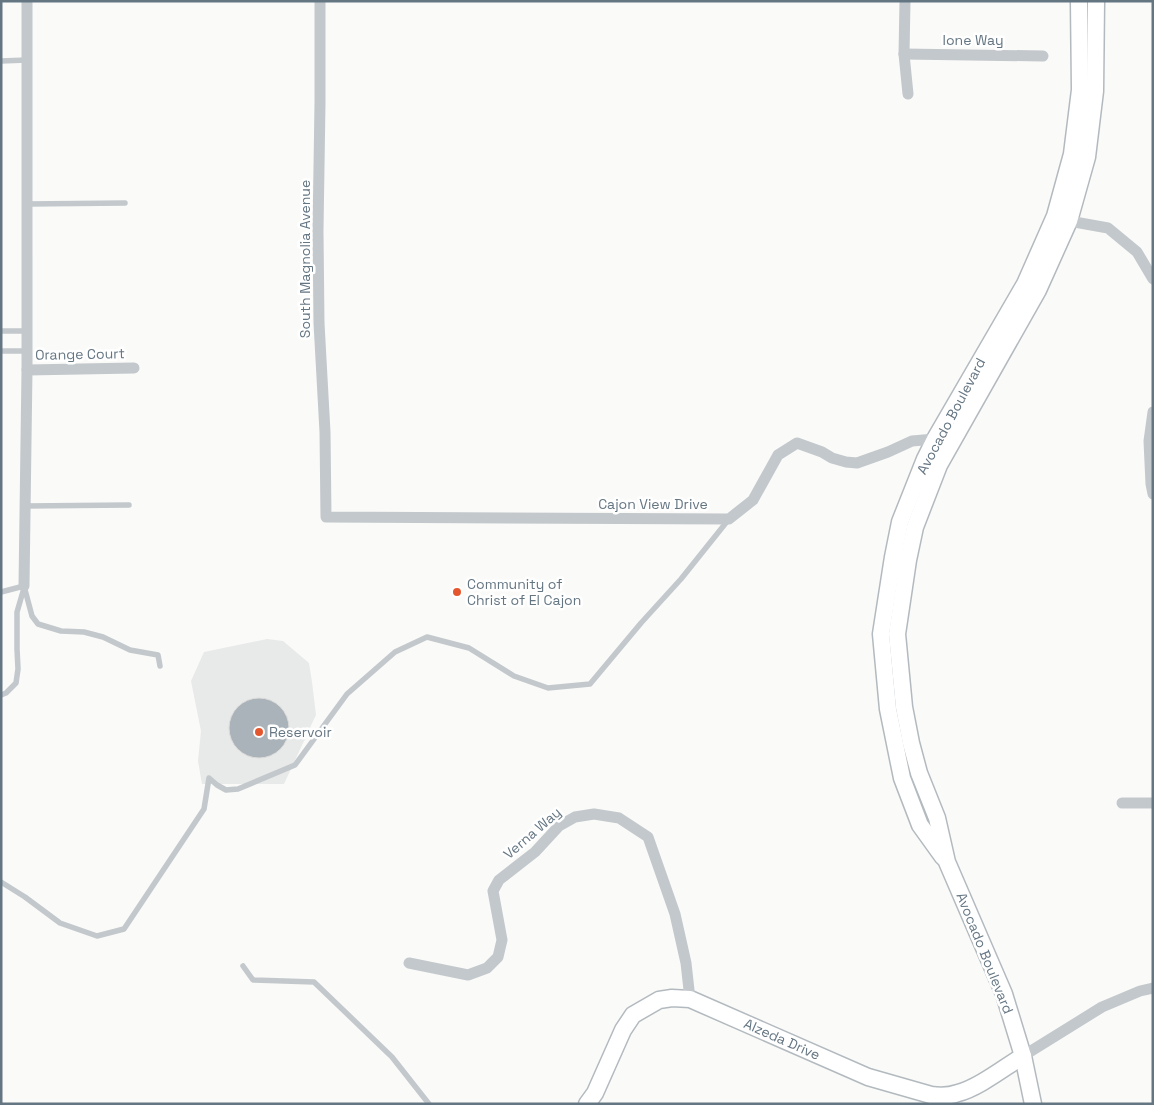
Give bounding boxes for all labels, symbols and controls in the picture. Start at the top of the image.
street label: Ione Way [943,31,1003,49]
street label: South Magnolia Avenue [296,180,314,338]
street label: Orange Court [35,344,125,364]
street label: Avocado Boulevard [913,355,989,477]
street label: Cajon View Drive [598,495,708,513]
place label: Community of Christ of El Cajon [467,575,581,609]
marker: Community of Christ of El Cajon [451,586,463,598]
place label: Reservoir [269,723,332,741]
marker: Reservoir [253,726,265,738]
street label: Verna Way [500,803,564,863]
street label: Avocado Boulevard [952,890,1018,1016]
street label: Alzeda Drive [741,1014,823,1064]

